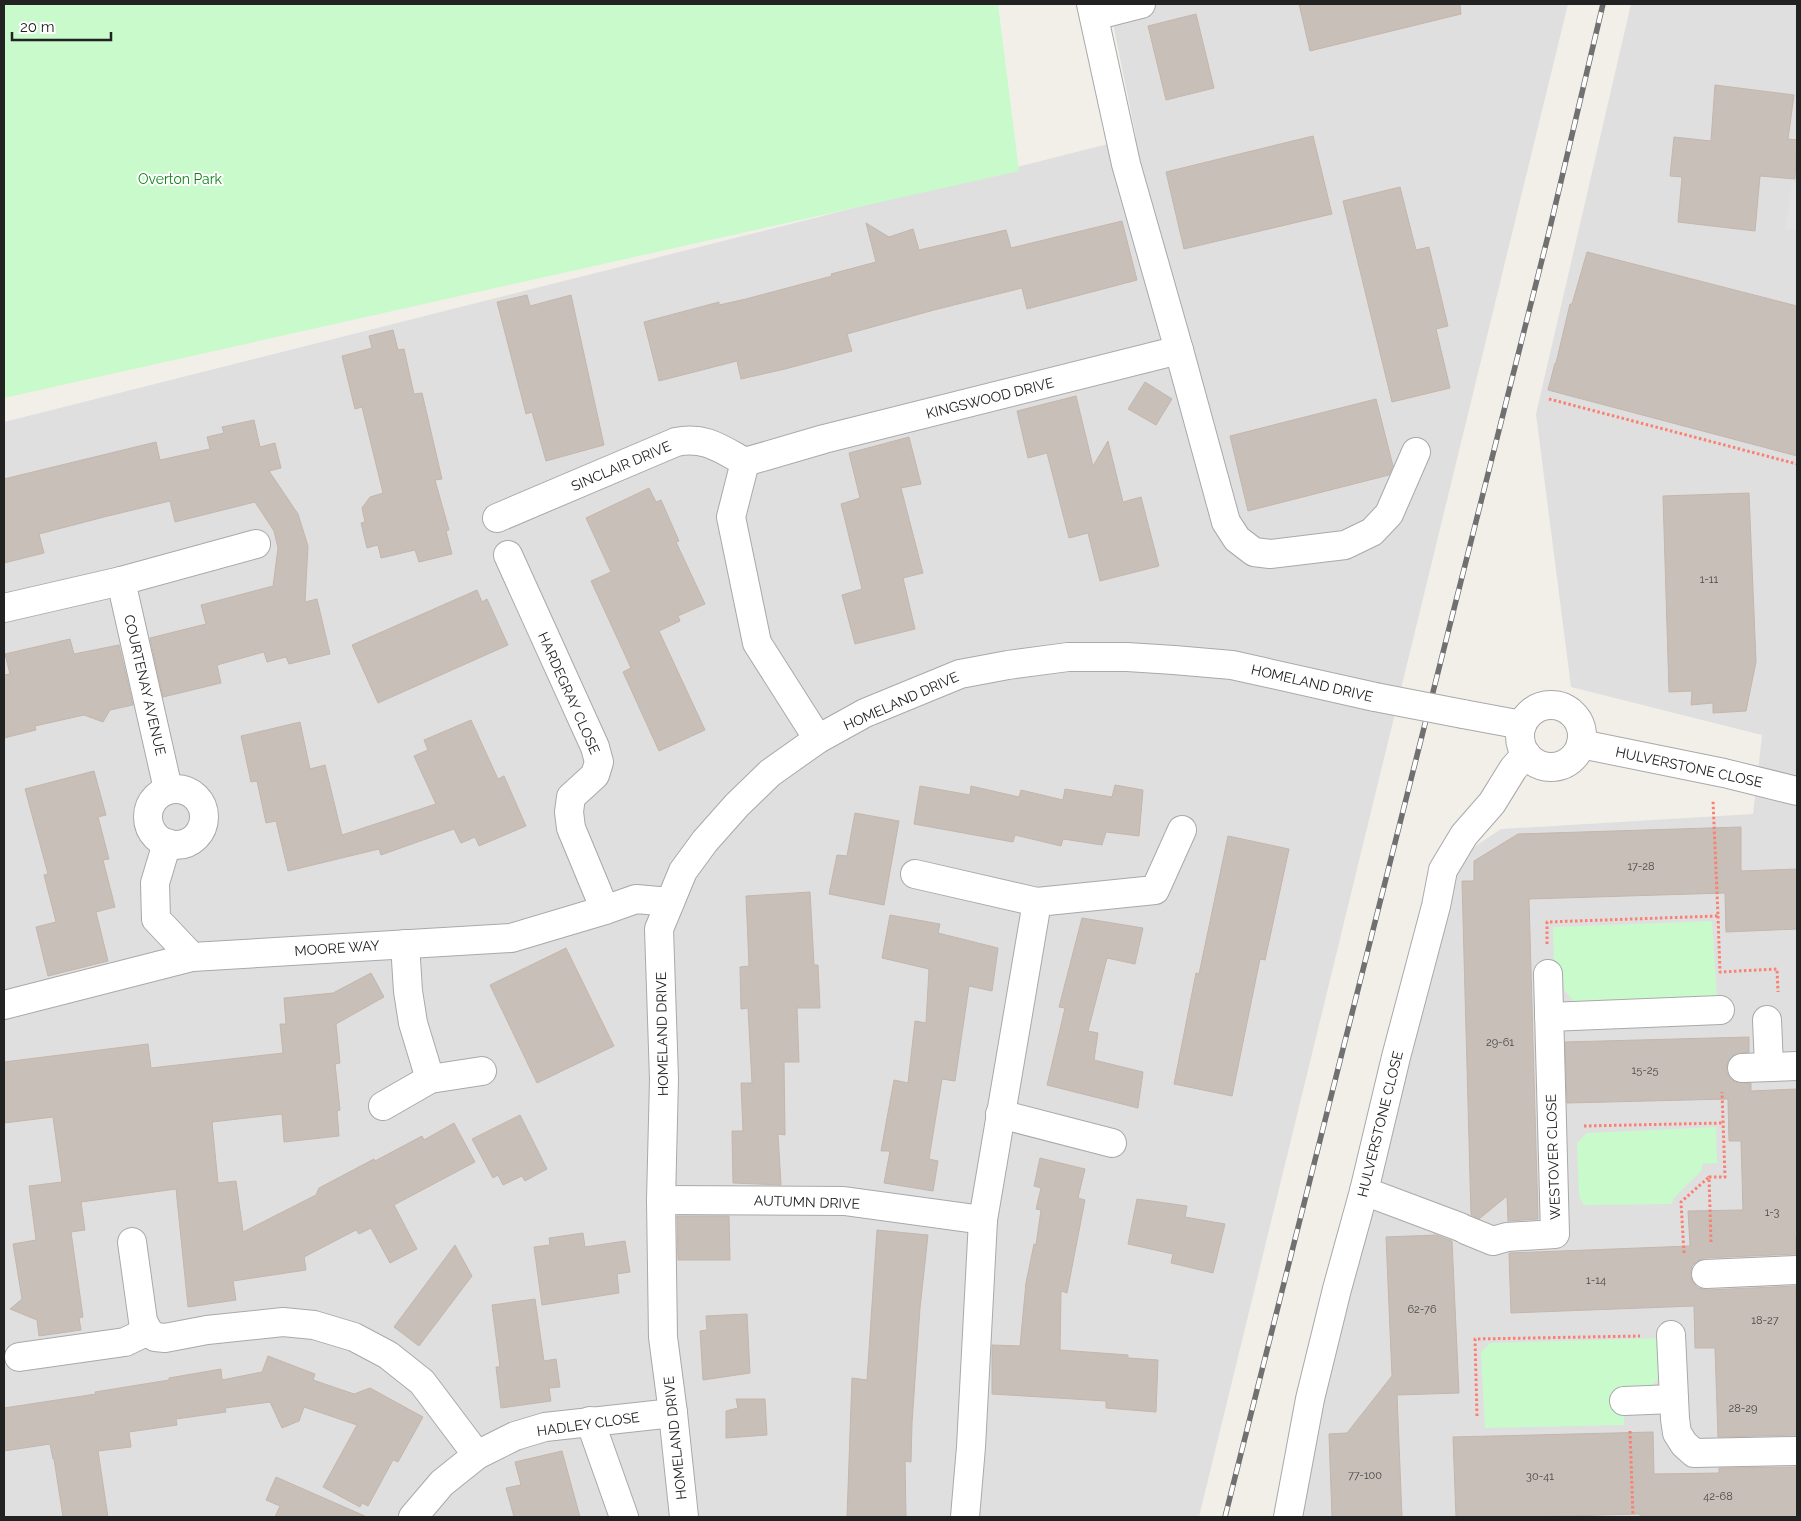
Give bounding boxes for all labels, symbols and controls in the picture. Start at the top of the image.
scale bar [12,10,111,42]
text: 20 m [20,18,55,36]
park label: Overton Park [138,171,223,187]
street label: KINGSWOOD DRIVE [924,374,1056,422]
street label: SINCLAIR DRIVE [569,438,673,494]
house number: 1-11 [1700,573,1719,586]
street label: COURTENAY AVENUE [121,613,169,757]
street label: HARDEGRAY CLOSE [535,630,603,756]
street label: HOMELAND DRIVE [1250,661,1374,705]
street label: HOMELAND DRIVE [841,668,961,734]
street label: HULVERSTONE CLOSE [1614,744,1764,790]
house number: 17-28 [1627,860,1655,873]
street label: MOORE WAY [294,937,380,959]
street label: HOMELAND DRIVE [653,972,671,1096]
house number: 29-61 [1486,1036,1514,1049]
street label: HULVERSTONE CLOSE [1354,1049,1406,1199]
house number: 15-25 [1632,1064,1659,1077]
street label: WESTOVER CLOSE [1543,1094,1563,1220]
street label: AUTUMN DRIVE [754,1192,860,1212]
house number: 1-3 [1765,1206,1779,1219]
house number: 1-14 [1586,1274,1606,1287]
house number: 62-76 [1407,1303,1437,1316]
house number: 18-27 [1751,1314,1779,1327]
street label: HOMELAND DRIVE [661,1375,689,1501]
house number: 28-29 [1728,1402,1758,1415]
street label: HADLEY CLOSE [536,1409,640,1439]
house number: 77-100 [1348,1469,1382,1482]
house number: 30-41 [1526,1470,1554,1483]
house number: 42-68 [1703,1490,1733,1503]

